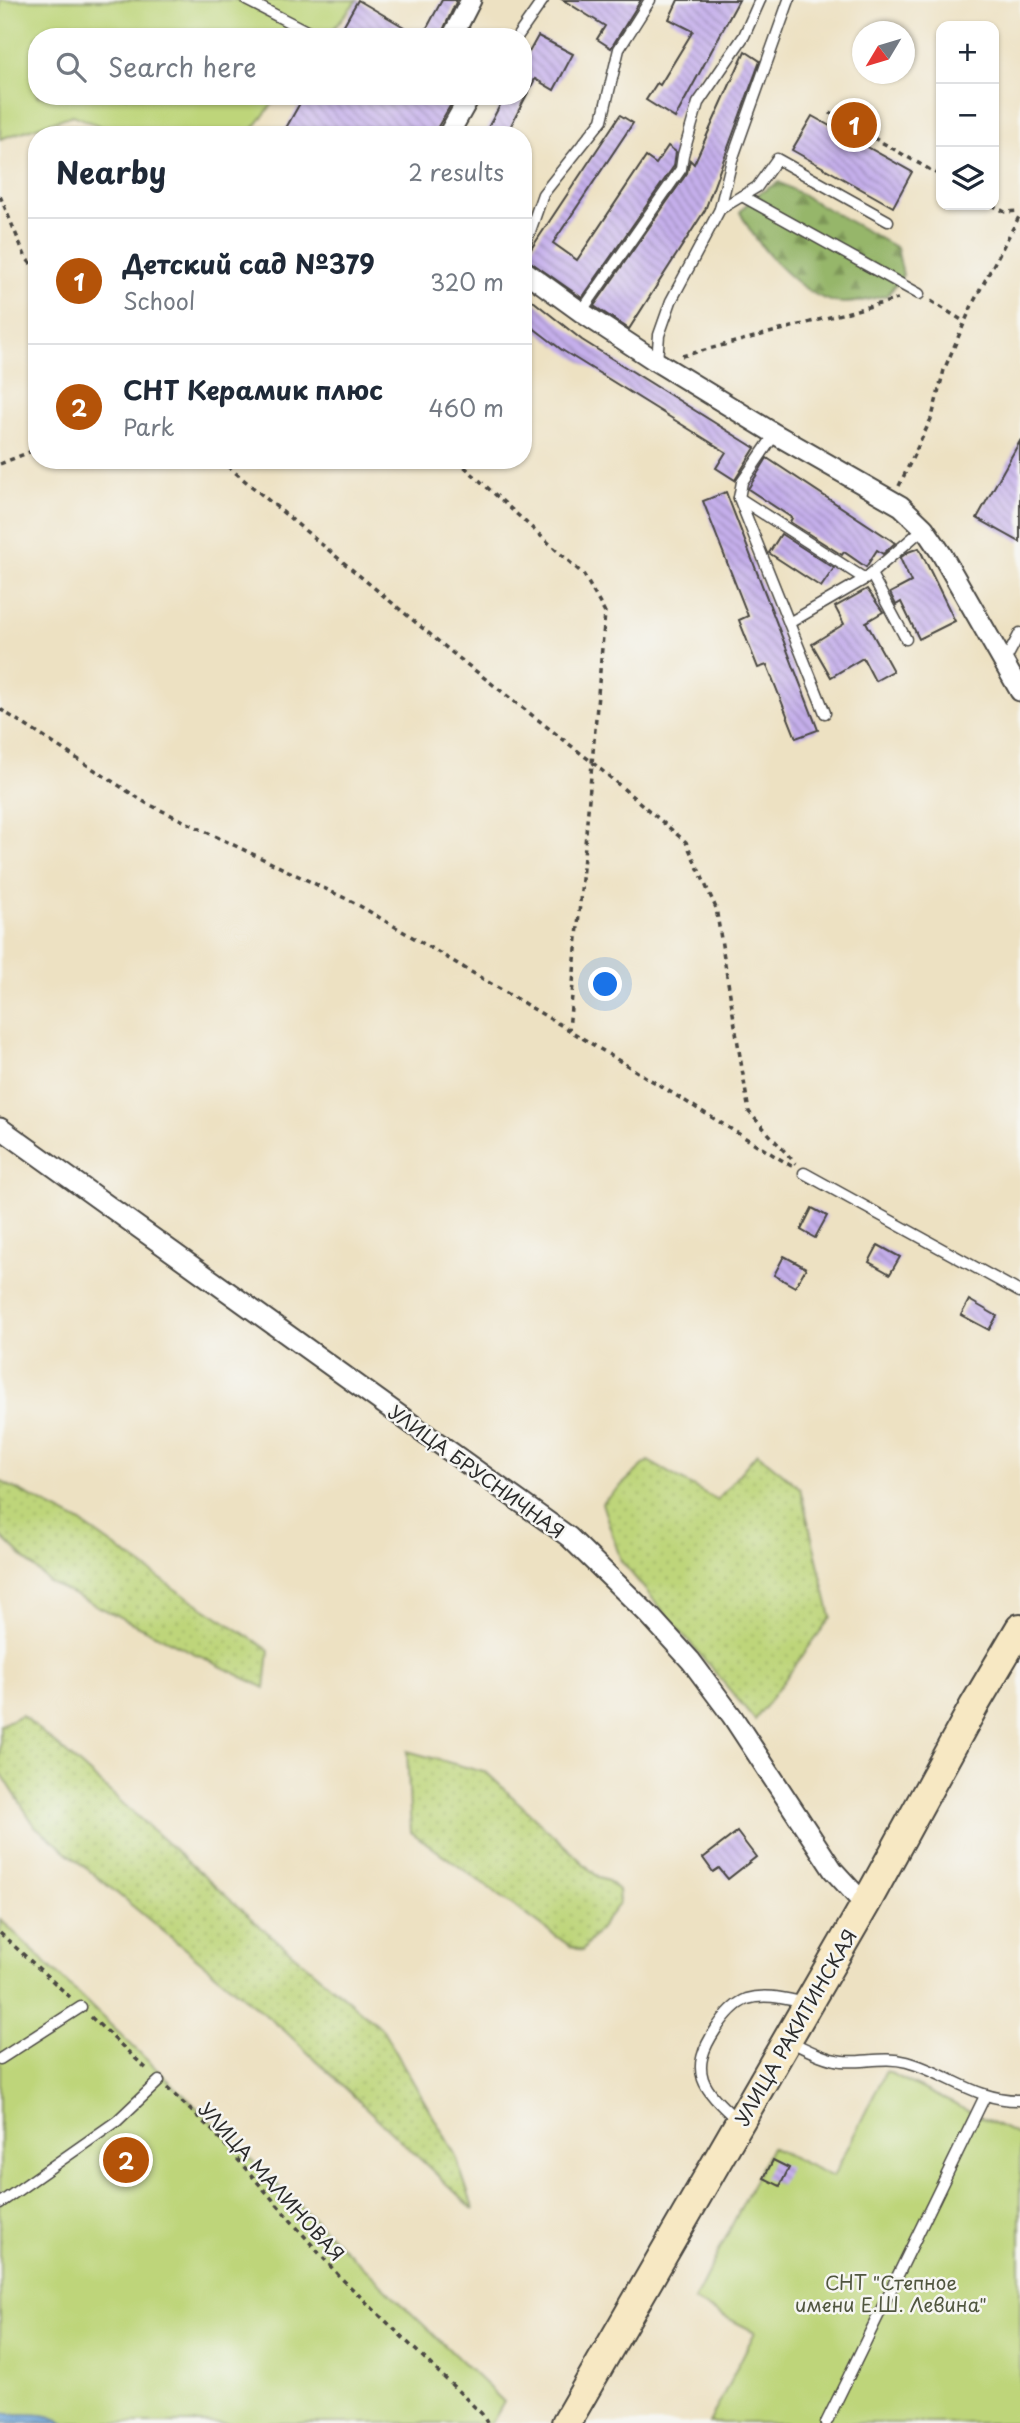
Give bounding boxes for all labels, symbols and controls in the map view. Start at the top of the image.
north arrow [852,21,915,84]
map controls [936,21,999,210]
button: + [936,21,999,84]
search box [28,28,532,105]
text: Search here [108,47,257,86]
icon: search [52,48,90,86]
button: − [936,84,999,147]
pin: 1 [831,99,877,151]
button: layers [936,147,999,210]
text: Nearby [56,149,166,194]
text: 2 results [408,154,504,189]
text: Детский сад №379 [123,244,375,283]
text: 1 [74,264,85,299]
text: 320 m [430,264,504,299]
text: School [123,283,195,318]
text: СНТ Керамик плюс [123,370,383,409]
text: 2 [71,390,87,425]
text: 460 m [429,390,504,425]
text: Park [123,409,174,444]
your location [588,967,622,1001]
street label: УЛИЦА БРУСНИЧНАЯ [383,1398,571,1544]
street label: УЛИЦА РАКИТИНСКАЯ [727,1924,863,2130]
street label: УЛИЦА МАЛИНОВАЯ [193,2095,351,2267]
pin: 2 [103,2134,149,2186]
park label: СНТ "Степное имени Е.Ш. Левина" [795,2268,987,2318]

